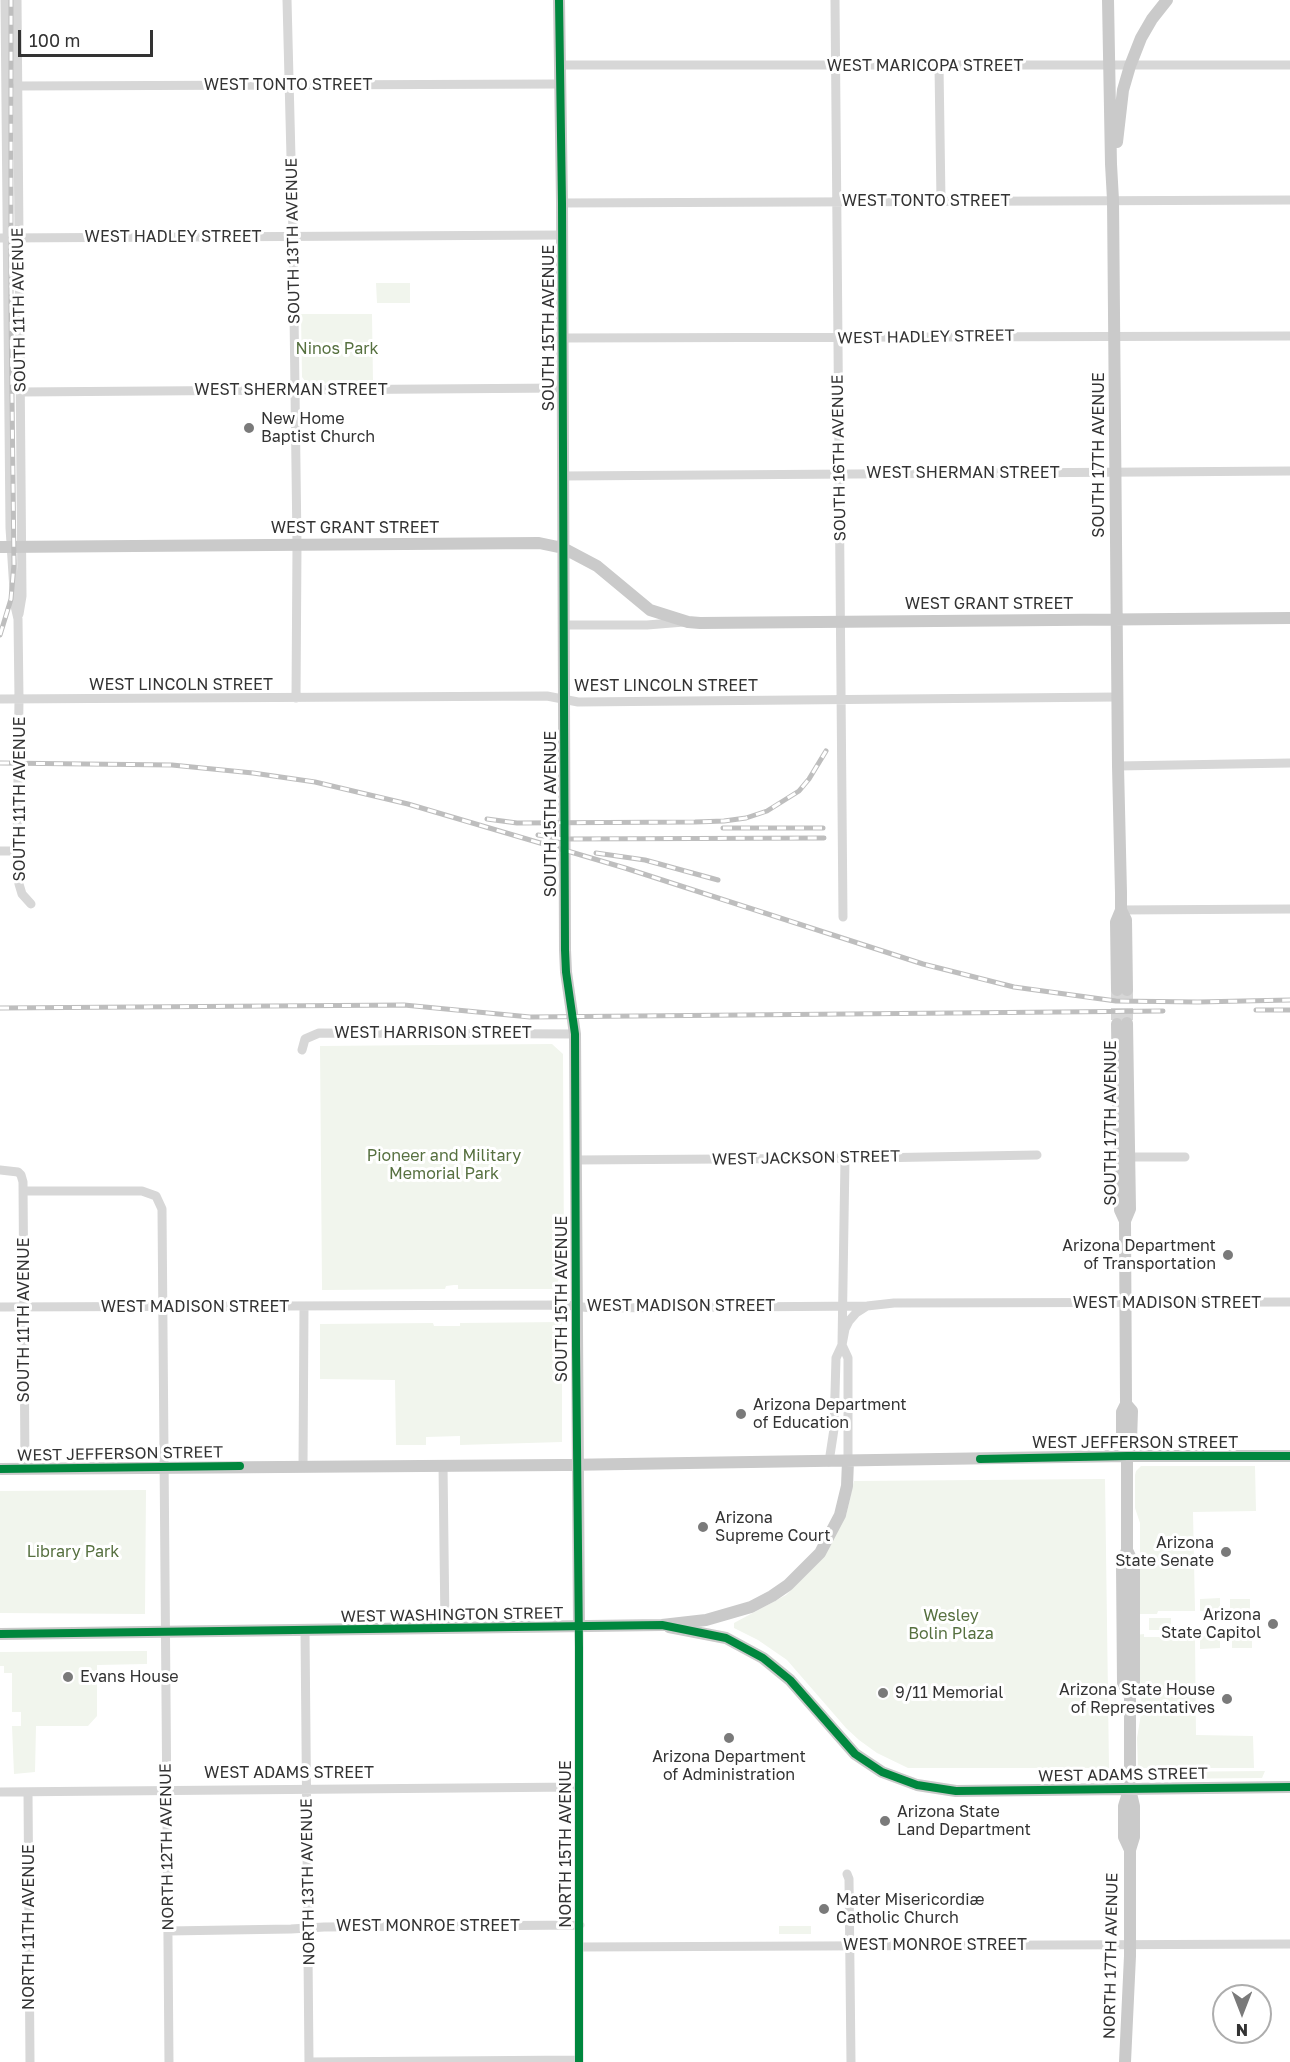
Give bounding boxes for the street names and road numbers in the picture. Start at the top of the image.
street label: WEST MARICOPA STREET [827,56,1023,76]
street label: WEST TONTO STREET [204,75,372,95]
street label: SOUTH 13TH AVENUE [282,158,304,324]
street label: WEST TONTO STREET [842,191,1010,211]
street label: SOUTH 11TH AVENUE [8,227,30,393]
street label: WEST HADLEY STREET [85,227,261,247]
street label: SOUTH 15TH AVENUE [539,245,559,411]
street label: WEST HADLEY STREET [837,326,1015,348]
street label: SOUTH 17TH AVENUE [1089,372,1109,538]
street label: SOUTH 16TH AVENUE [828,374,850,542]
street label: WEST SHERMAN STREET [194,380,388,400]
street label: WEST SHERMAN STREET [866,463,1060,483]
street label: WEST GRANT STREET [271,518,439,538]
street label: WEST GRANT STREET [905,594,1073,614]
street label: WEST LINCOLN STREET [89,675,273,695]
street label: WEST LINCOLN STREET [574,676,758,696]
street label: SOUTH 11TH AVENUE [10,717,30,881]
street label: SOUTH 15TH AVENUE [541,731,561,897]
street label: WEST HARRISON STREET [334,1023,532,1043]
street label: SOUTH 17TH AVENUE [1101,1040,1121,1206]
street label: WEST JACKSON STREET [712,1147,900,1169]
street label: SOUTH 15TH AVENUE [552,1216,572,1382]
street label: SOUTH 11TH AVENUE [14,1238,34,1402]
street label: WEST MADISON STREET [1073,1293,1261,1313]
street label: WEST MADISON STREET [587,1296,775,1316]
street label: WEST MADISON STREET [101,1297,289,1317]
street label: WEST JEFFERSON STREET [1032,1433,1238,1453]
street label: WEST JEFFERSON STREET [17,1443,223,1465]
street label: WEST WASHINGTON STREET [340,1603,564,1627]
street label: NORTH 15TH AVENUE [556,1760,576,1928]
street label: NORTH 12TH AVENUE [156,1763,178,1931]
street label: WEST ADAMS STREET [204,1763,374,1783]
street label: WEST ADAMS STREET [1038,1764,1208,1786]
street label: NORTH 13TH AVENUE [297,1798,319,1966]
street label: NORTH 11TH AVENUE [19,1844,39,2010]
street label: NORTH 17TH AVENUE [1100,1873,1122,2039]
street label: WEST MONROE STREET [336,1916,520,1936]
street label: WEST MONROE STREET [843,1935,1027,1955]

